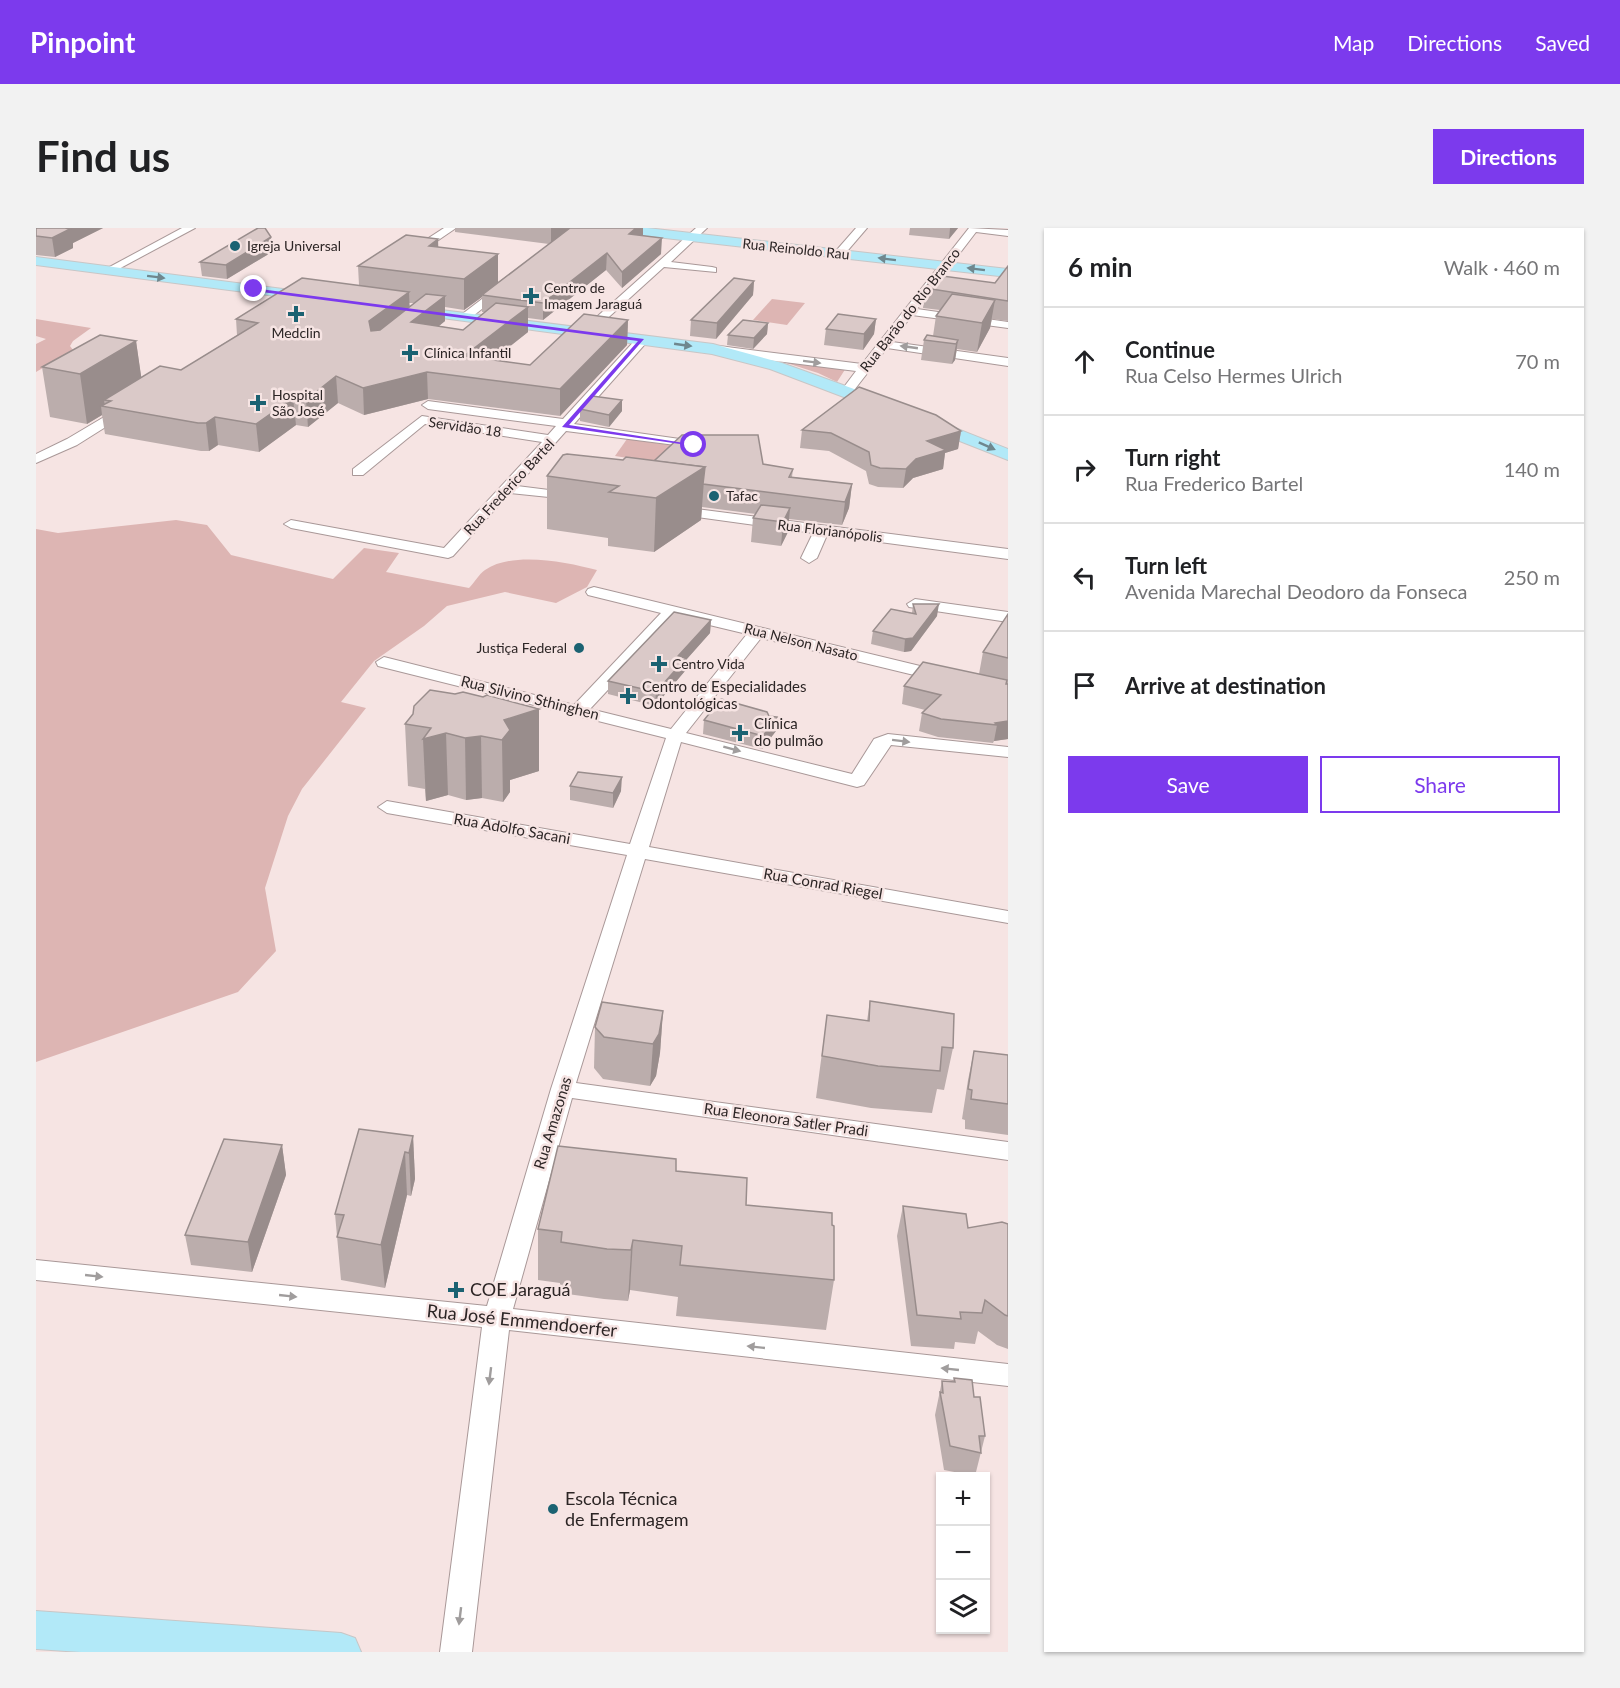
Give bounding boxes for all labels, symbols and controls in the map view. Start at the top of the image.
text: Pinpoint [30,25,135,59]
text: Map [1333,30,1374,55]
text: Directions [1407,30,1502,55]
text: Saved [1535,30,1590,55]
button: Directions [1433,129,1584,184]
text: Find us [36,131,170,181]
street label: Rua Reinoldo Rau [742,234,851,263]
place label: Igreja Universal [247,237,341,254]
marker: Igreja Universal [228,239,242,253]
street label: Rua Barão do Rio Branco [856,244,963,375]
text: 6 min [1068,251,1132,283]
one-way arrow [877,254,896,264]
text: Walk · 460 m [1444,255,1560,279]
one-way arrow [967,265,986,274]
one-way arrow [147,272,166,281]
route end [240,275,266,301]
place label: Centro de Imagem Jaraguá [544,279,642,312]
marker: Centro de Imagem Jaraguá [522,287,540,305]
marker: Medclin [287,305,305,323]
place label: Medclin [271,324,321,341]
text: Continue [1125,336,1215,363]
one-way arrow [674,341,693,350]
one-way arrow [899,343,918,352]
marker: Clínica Infantil [401,344,419,362]
place label: Clínica Infantil [424,344,511,361]
icon: ahead [1068,345,1101,378]
text: 70 m [1515,349,1560,373]
one-way arrow [803,357,822,366]
text: Rua Celso Hermes Ulrich [1125,363,1343,387]
place label: Hospital São José [272,386,325,419]
marker: Hospital São José [249,394,267,412]
street label: Servidão 18 [428,413,502,440]
route start [680,431,706,457]
street label: Rua Frederico Bartel [460,435,557,538]
one-way arrow [978,441,995,450]
text: Turn right [1125,444,1220,471]
icon: right [1068,453,1101,486]
text: 140 m [1504,457,1560,481]
text: Rua Frederico Bartel [1125,471,1303,495]
place label: Tafac [726,487,758,504]
marker: Tafac [707,489,721,503]
street label: Rua Florianópolis [777,516,883,545]
text: Turn left [1125,552,1207,579]
icon: left [1068,561,1101,594]
text: 250 m [1504,565,1560,589]
text: Avenida Marechal Deodoro da Fonseca [1125,579,1467,603]
street label: Rua Nelson Nasato [742,619,860,664]
place label: Justiça Federal [476,639,567,656]
marker: Justiça Federal [572,641,586,655]
marker: Centro Vida [650,655,668,673]
place label: Centro Vida [672,655,745,672]
icon: arrive [1068,669,1101,702]
street label: Rua Silvino Sthinghen [459,671,601,723]
text: Arrive at destination [1125,672,1326,699]
place label: Centro de Especialidades Odontológicas [642,677,806,712]
marker: Centro de Especialidades Odontológicas [619,687,637,705]
place label: Clínica do pulmão [754,714,823,749]
marker: Clínica do pulmão [731,724,749,742]
one-way arrow [892,736,911,746]
one-way arrow [723,744,742,754]
button: Save [1068,756,1308,813]
button: Share [1320,756,1560,813]
street label: Rua Adolfo Sacani [452,809,572,847]
street label: Rua Conrad Riegel [762,864,884,902]
street label: Rua Amazonas [529,1074,575,1171]
street label: Rua Eleonora Satler Pradi [703,1099,869,1139]
one-way arrow [85,1271,104,1281]
place label: COE Jaraguá [470,1278,571,1300]
marker: COE Jaraguá [447,1281,465,1299]
one-way arrow [279,1291,298,1301]
street label: Rua José Emmendoerfer [426,1299,619,1341]
one-way arrow [747,1342,766,1352]
one-way arrow [940,1364,959,1374]
one-way arrow [485,1366,494,1385]
map controls [936,1472,990,1634]
button: + [936,1472,990,1526]
place label: Escola Técnica de Enfermagem [565,1487,689,1530]
marker: Escola Técnica de Enfermagem [546,1502,560,1516]
button: − [936,1526,990,1580]
button: layers [936,1580,990,1634]
one-way arrow [455,1607,465,1626]

